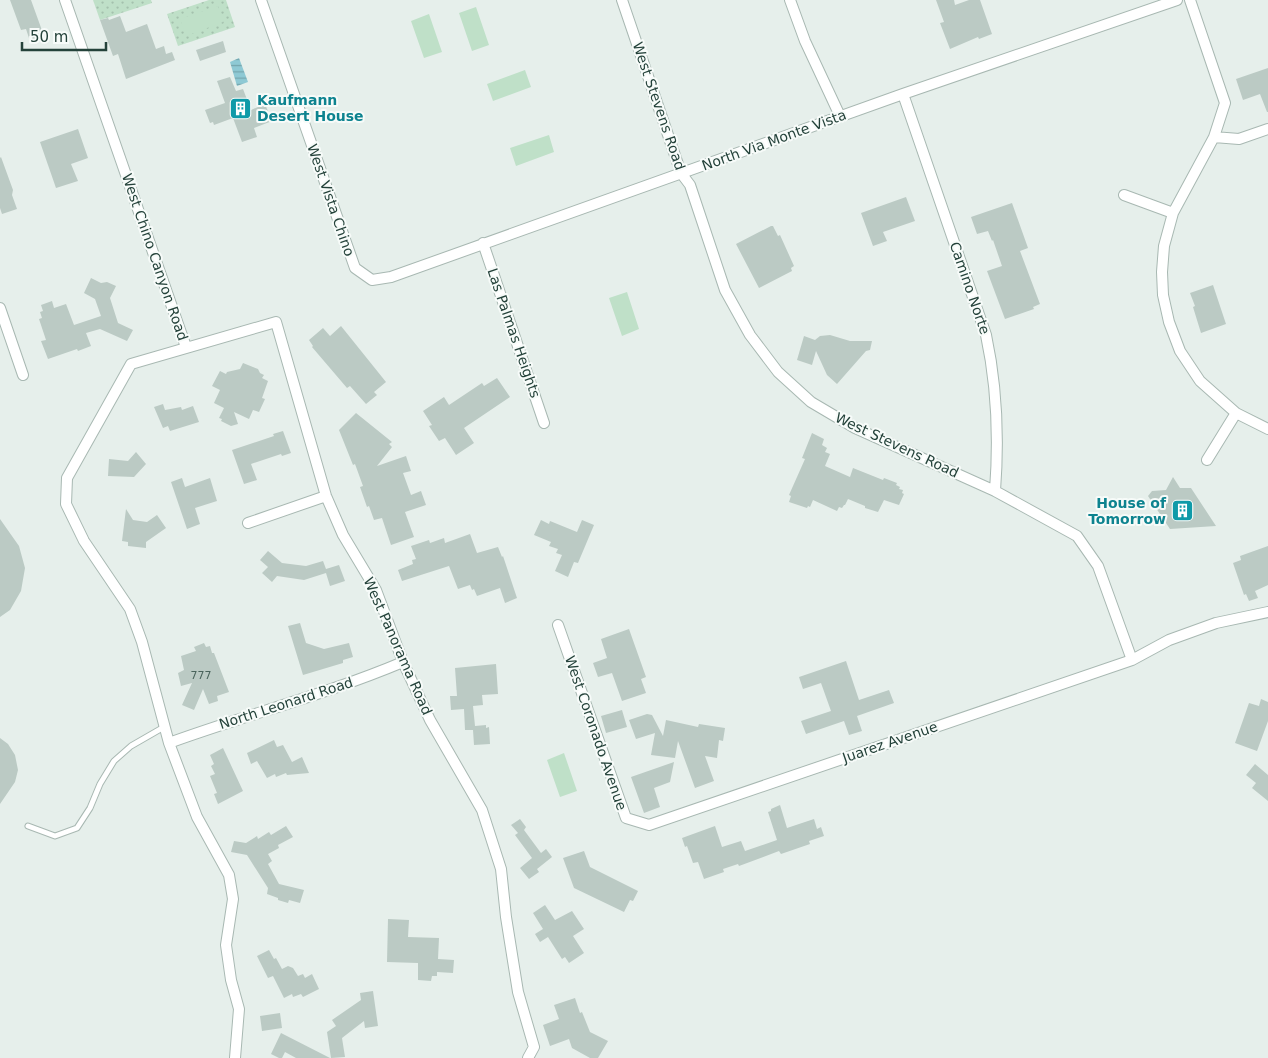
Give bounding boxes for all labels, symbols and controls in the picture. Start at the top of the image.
scale bar [22,20,106,52]
text: 50 m [30,28,68,46]
street label: West Stevens Road [630,40,688,172]
place label: Kaufmann Desert House [257,92,364,124]
building icon: Kaufmann Desert House [229,96,253,120]
street label: North Via Monte Vista [700,106,848,174]
street label: West Vista Chino [304,142,358,258]
street label: West Chino Canyon Road [119,171,191,343]
street label: Camino Norte [947,240,993,336]
street label: Las Palmas Heights [484,266,544,400]
street label: West Stevens Road [833,409,961,481]
place label: House of Tomorrow [1088,495,1167,527]
building icon: House of Tomorrow [1170,499,1194,523]
street label: West Panorama Road [360,575,436,717]
street label: West Coronado Avenue [562,654,630,812]
house number: 777 [191,669,212,682]
street label: North Leonard Road [217,674,355,732]
street label: Juarez Avenue [839,718,940,766]

